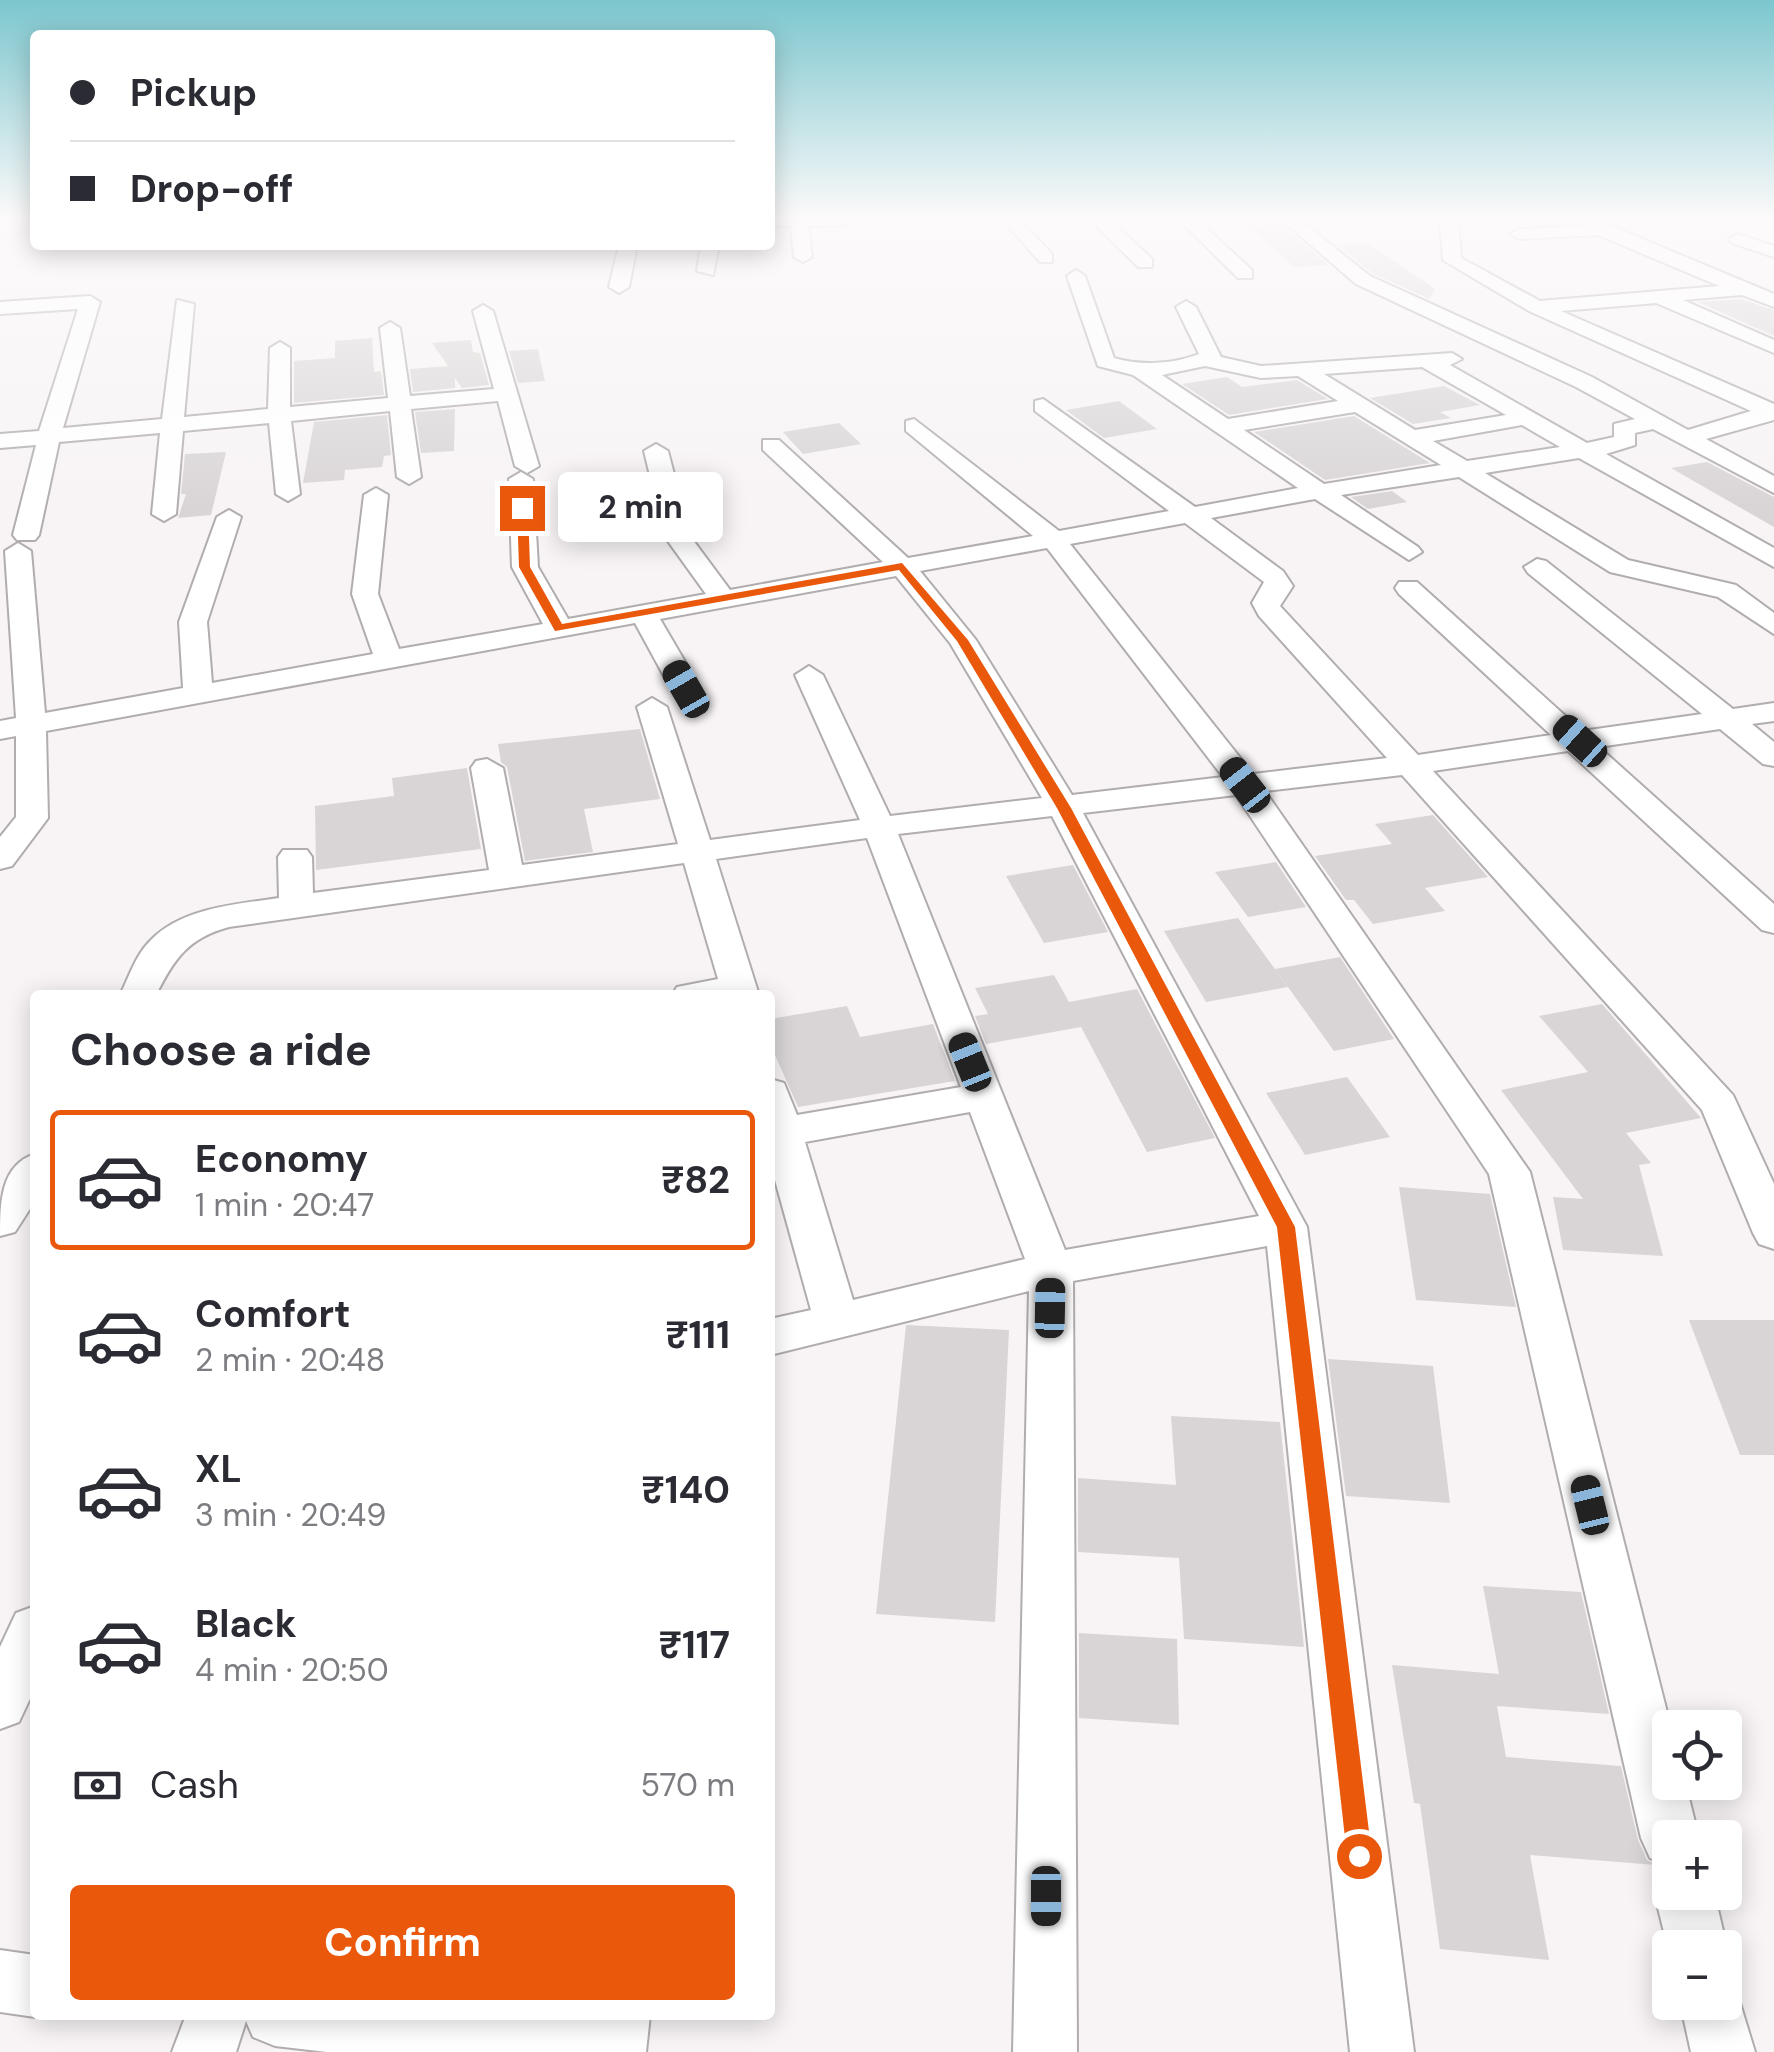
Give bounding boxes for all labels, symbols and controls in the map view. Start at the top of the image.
text: Pickup [130,68,257,118]
text: Drop-off [130,164,293,214]
callout: 2 min [557,473,722,543]
route end [500,486,545,531]
text: 2 min [598,486,683,528]
car [658,656,714,722]
car [1548,710,1612,772]
car [1215,752,1275,818]
text: Choose a ride [70,1020,372,1079]
car [945,1029,995,1095]
text: Economy [195,1134,368,1184]
icon: car [75,1135,165,1225]
text: ₹82 [661,1155,730,1205]
text: 1 min · 20:47 [195,1184,374,1226]
car [1034,1278,1066,1338]
text: Comfort [195,1289,351,1339]
icon: car [75,1290,165,1380]
text: ₹111 [665,1310,730,1360]
text: 2 min · 20:48 [195,1339,385,1381]
text: XL [195,1444,242,1494]
icon: car [75,1445,165,1535]
text: ₹140 [641,1465,730,1515]
car [1568,1472,1612,1538]
text: 3 min · 20:49 [195,1494,386,1536]
text: Black [195,1599,297,1649]
icon: car [75,1600,165,1690]
text: ₹117 [659,1620,730,1670]
text: 4 min · 20:50 [195,1649,389,1691]
map controls [1652,1710,1742,2020]
button: locate [1652,1710,1742,1800]
icon: cash [70,1758,125,1813]
text: Cash [150,1760,239,1810]
text: 570 m [640,1764,735,1806]
button: + [1652,1820,1742,1910]
route start [1337,1834,1382,1879]
car [1031,1866,1061,1926]
button: Confirm [70,1885,735,2000]
button: − [1652,1930,1742,2020]

